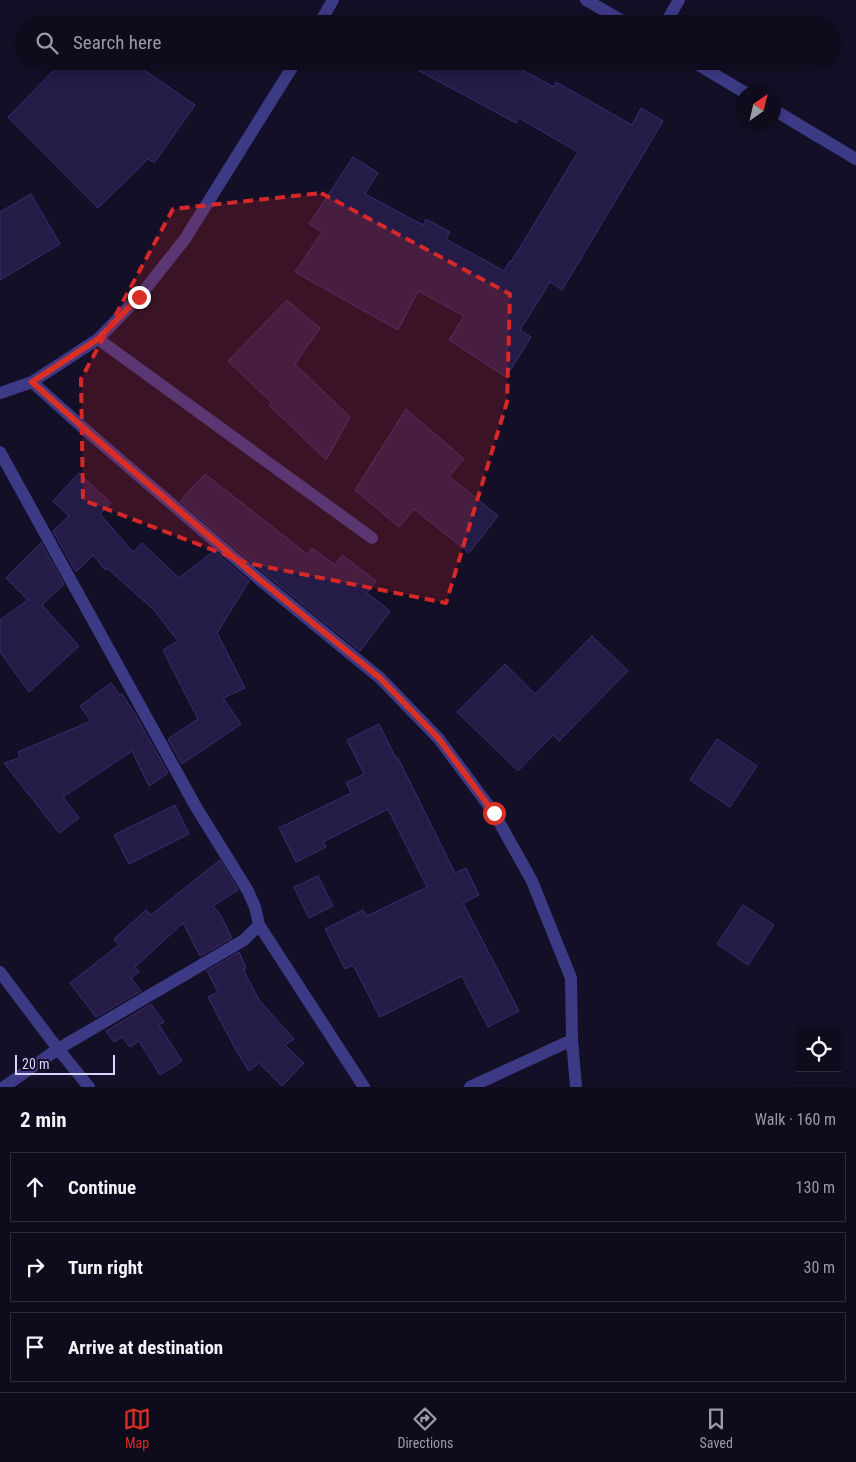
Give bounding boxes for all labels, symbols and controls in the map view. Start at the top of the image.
search box [15,15,841,70]
icon: search [33,29,61,57]
text: Search here [73,31,161,54]
north arrow [736,85,781,130]
route end [128,286,151,309]
route start [483,802,506,825]
map controls [796,1027,841,1072]
button: locate [796,1027,841,1072]
scale bar [15,1052,115,1075]
text: 20 m [22,1056,50,1072]
text: 2 min [20,1108,67,1132]
text: Walk · 160 m [755,1110,836,1129]
icon: ahead [21,1173,49,1201]
text: Continue [68,1176,136,1199]
text: 130 m [796,1178,835,1197]
icon: right [21,1253,49,1281]
text: Turn right [68,1256,143,1279]
text: 30 m [803,1258,835,1277]
icon: arrive [21,1333,49,1361]
text: Arrive at destination [68,1336,223,1359]
tab: Map [123,1405,151,1451]
tab: Directions [397,1405,453,1451]
tab: Saved [700,1405,733,1451]

